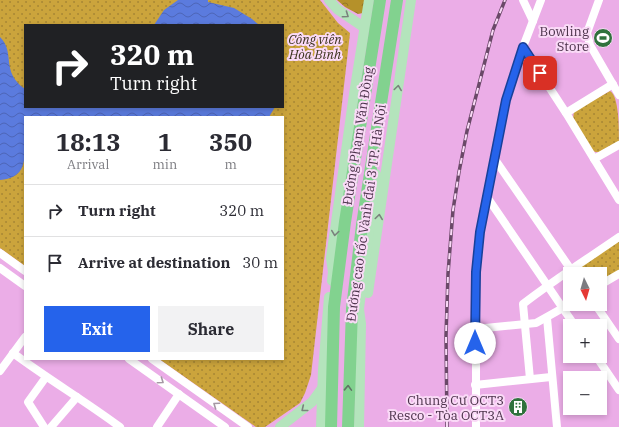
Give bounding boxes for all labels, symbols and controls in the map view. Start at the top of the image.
one-way arrow [342,10,349,17]
place label: Bowling Store [540,23,589,55]
sports icon: Bowling Store [592,27,614,49]
park label: Công viên Hòa Bình [288,31,342,63]
text: 320 m [110,36,194,73]
icon: right [44,40,96,92]
pin [523,56,557,90]
icon: arrive [529,62,551,84]
street label: Đường Phạm Văn Đồng [339,66,377,206]
text: Turn right [110,72,197,95]
one-way arrow [393,85,402,91]
street label: Đường cao tốc Vành đai 3 TP. Hà Nội [342,103,390,323]
text: 18:13 [56,126,121,158]
text: 1 [158,126,172,158]
text: 350 [209,126,252,158]
text: Arrival [67,156,109,173]
text: min [152,156,177,173]
text: m [224,156,237,173]
icon: right [44,200,66,222]
text: Turn right [78,201,156,220]
text: 320 m [219,201,264,220]
one-way arrow [374,214,383,220]
one-way arrow [331,230,340,236]
icon: arrive [44,252,66,274]
text: Arrive at destination [78,253,230,272]
text: 30 m [242,253,278,272]
north arrow [563,267,607,311]
map controls [563,267,607,415]
button: Exit [44,306,150,352]
button: Share [158,306,264,352]
button: + [563,319,607,363]
position arrow [454,322,496,364]
button: − [563,371,607,415]
one-way arrow [156,377,163,384]
one-way arrow [344,385,353,391]
place label: Chung Cư OCT3 Resco - Tòa OCT3A [389,392,504,424]
building icon: Chung Cư OCT3 Resco - Tòa OCT3A [507,396,529,418]
one-way arrow [214,402,221,409]
one-way arrow [301,404,308,411]

